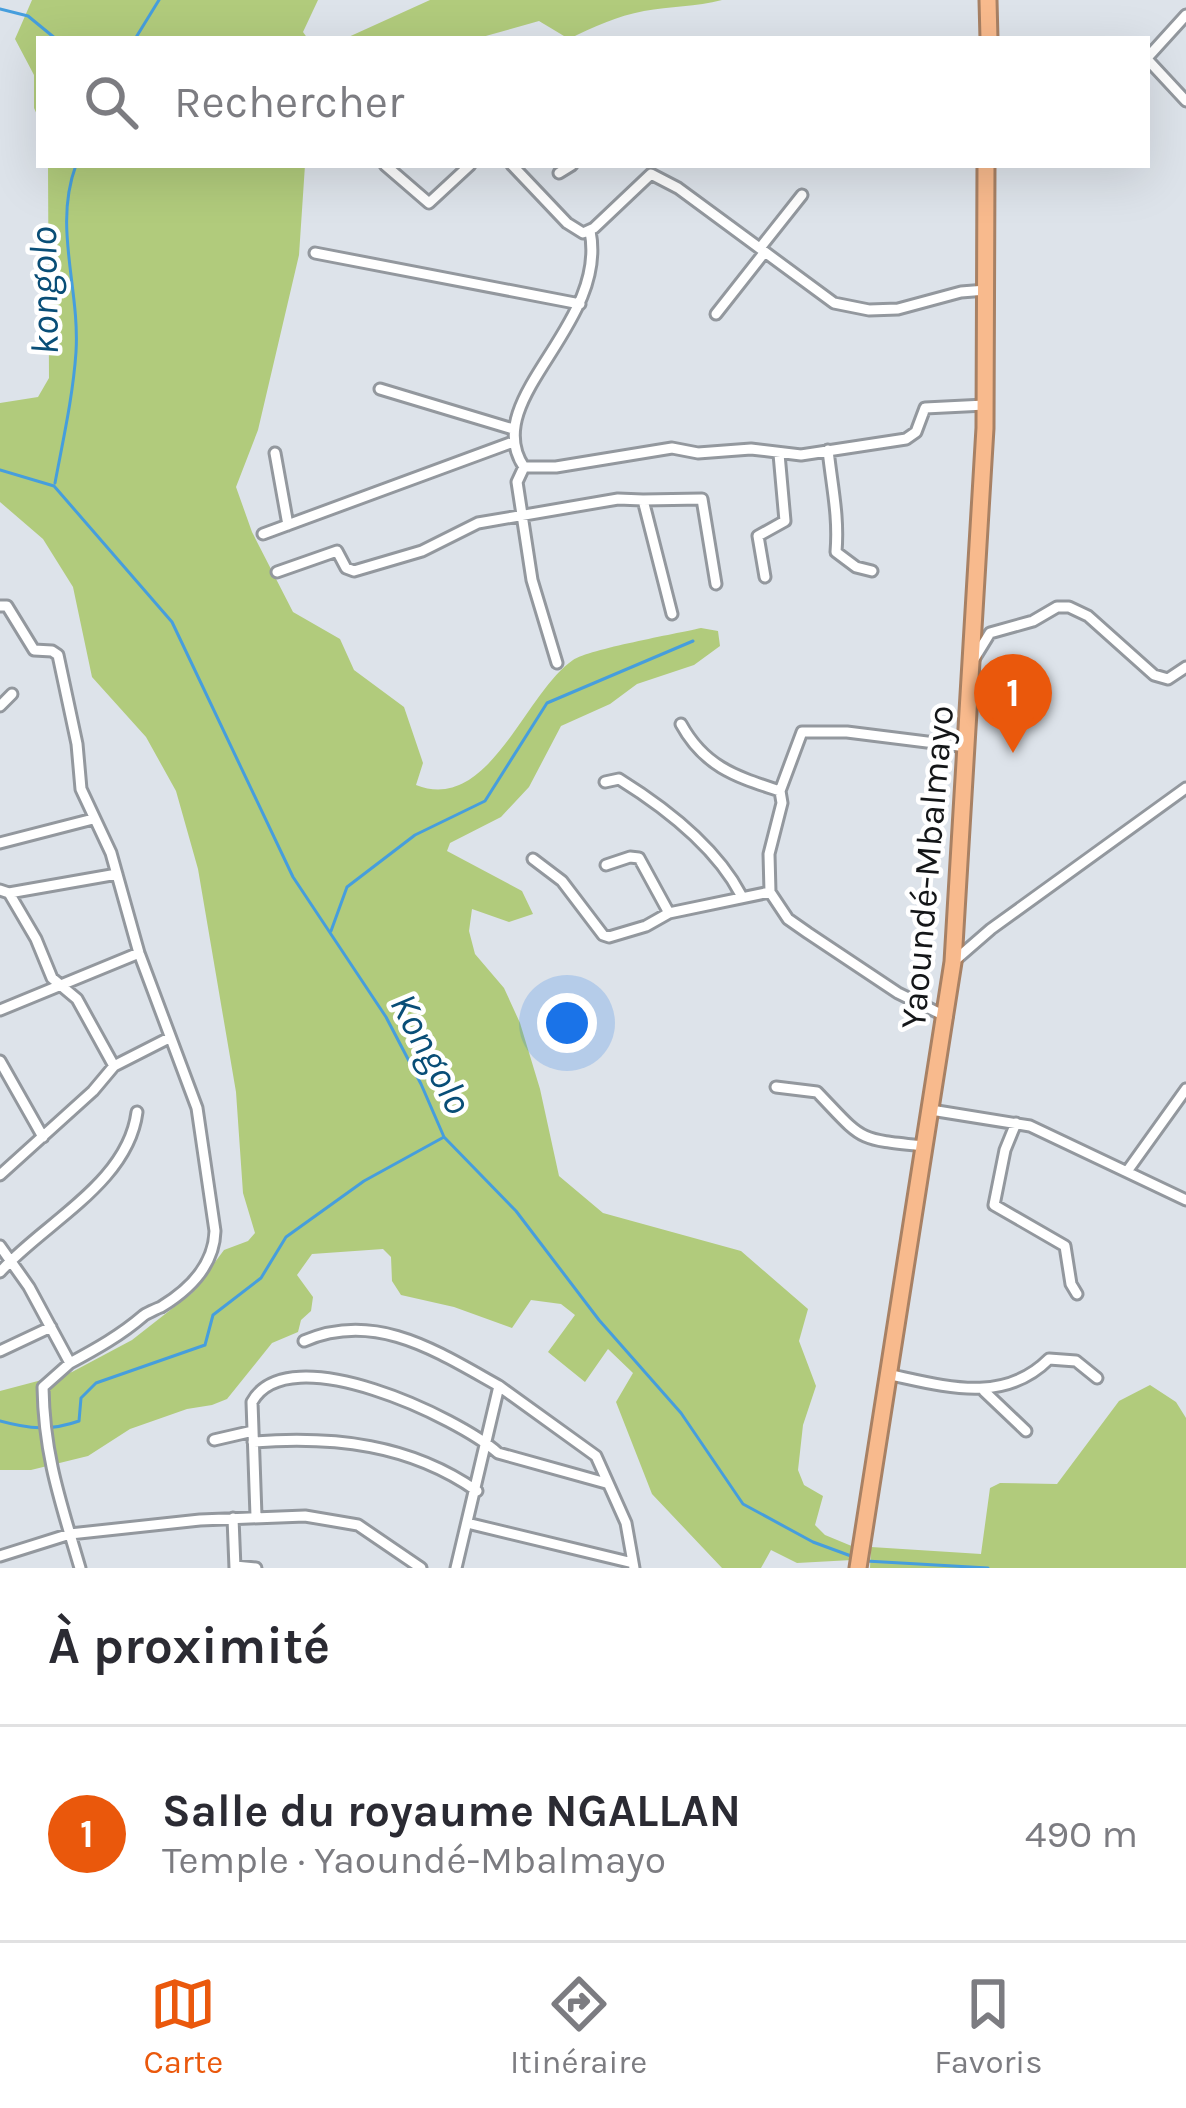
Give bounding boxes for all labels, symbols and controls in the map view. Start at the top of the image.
search box [36,36,1150,168]
icon: search [78,69,144,135]
text: Rechercher [174,76,404,128]
water label: kongolo [20,227,68,355]
pin: 1 [974,654,1052,753]
street label: Yaoundé-Mbalmayo [892,704,962,1031]
water label: Kongolo [380,985,482,1122]
your location [537,993,597,1053]
text: À proximité [48,1616,330,1676]
text: Salle du royaume NGALLAN [162,1785,741,1837]
text: 1 [80,1811,94,1857]
text: 490 m [1025,1811,1138,1857]
text: Temple · Yaoundé-Mbalmayo [162,1837,666,1883]
tab: Carte [143,1971,223,2081]
tab: Itinéraire [510,1971,647,2081]
tab: Favoris [934,1971,1043,2081]

